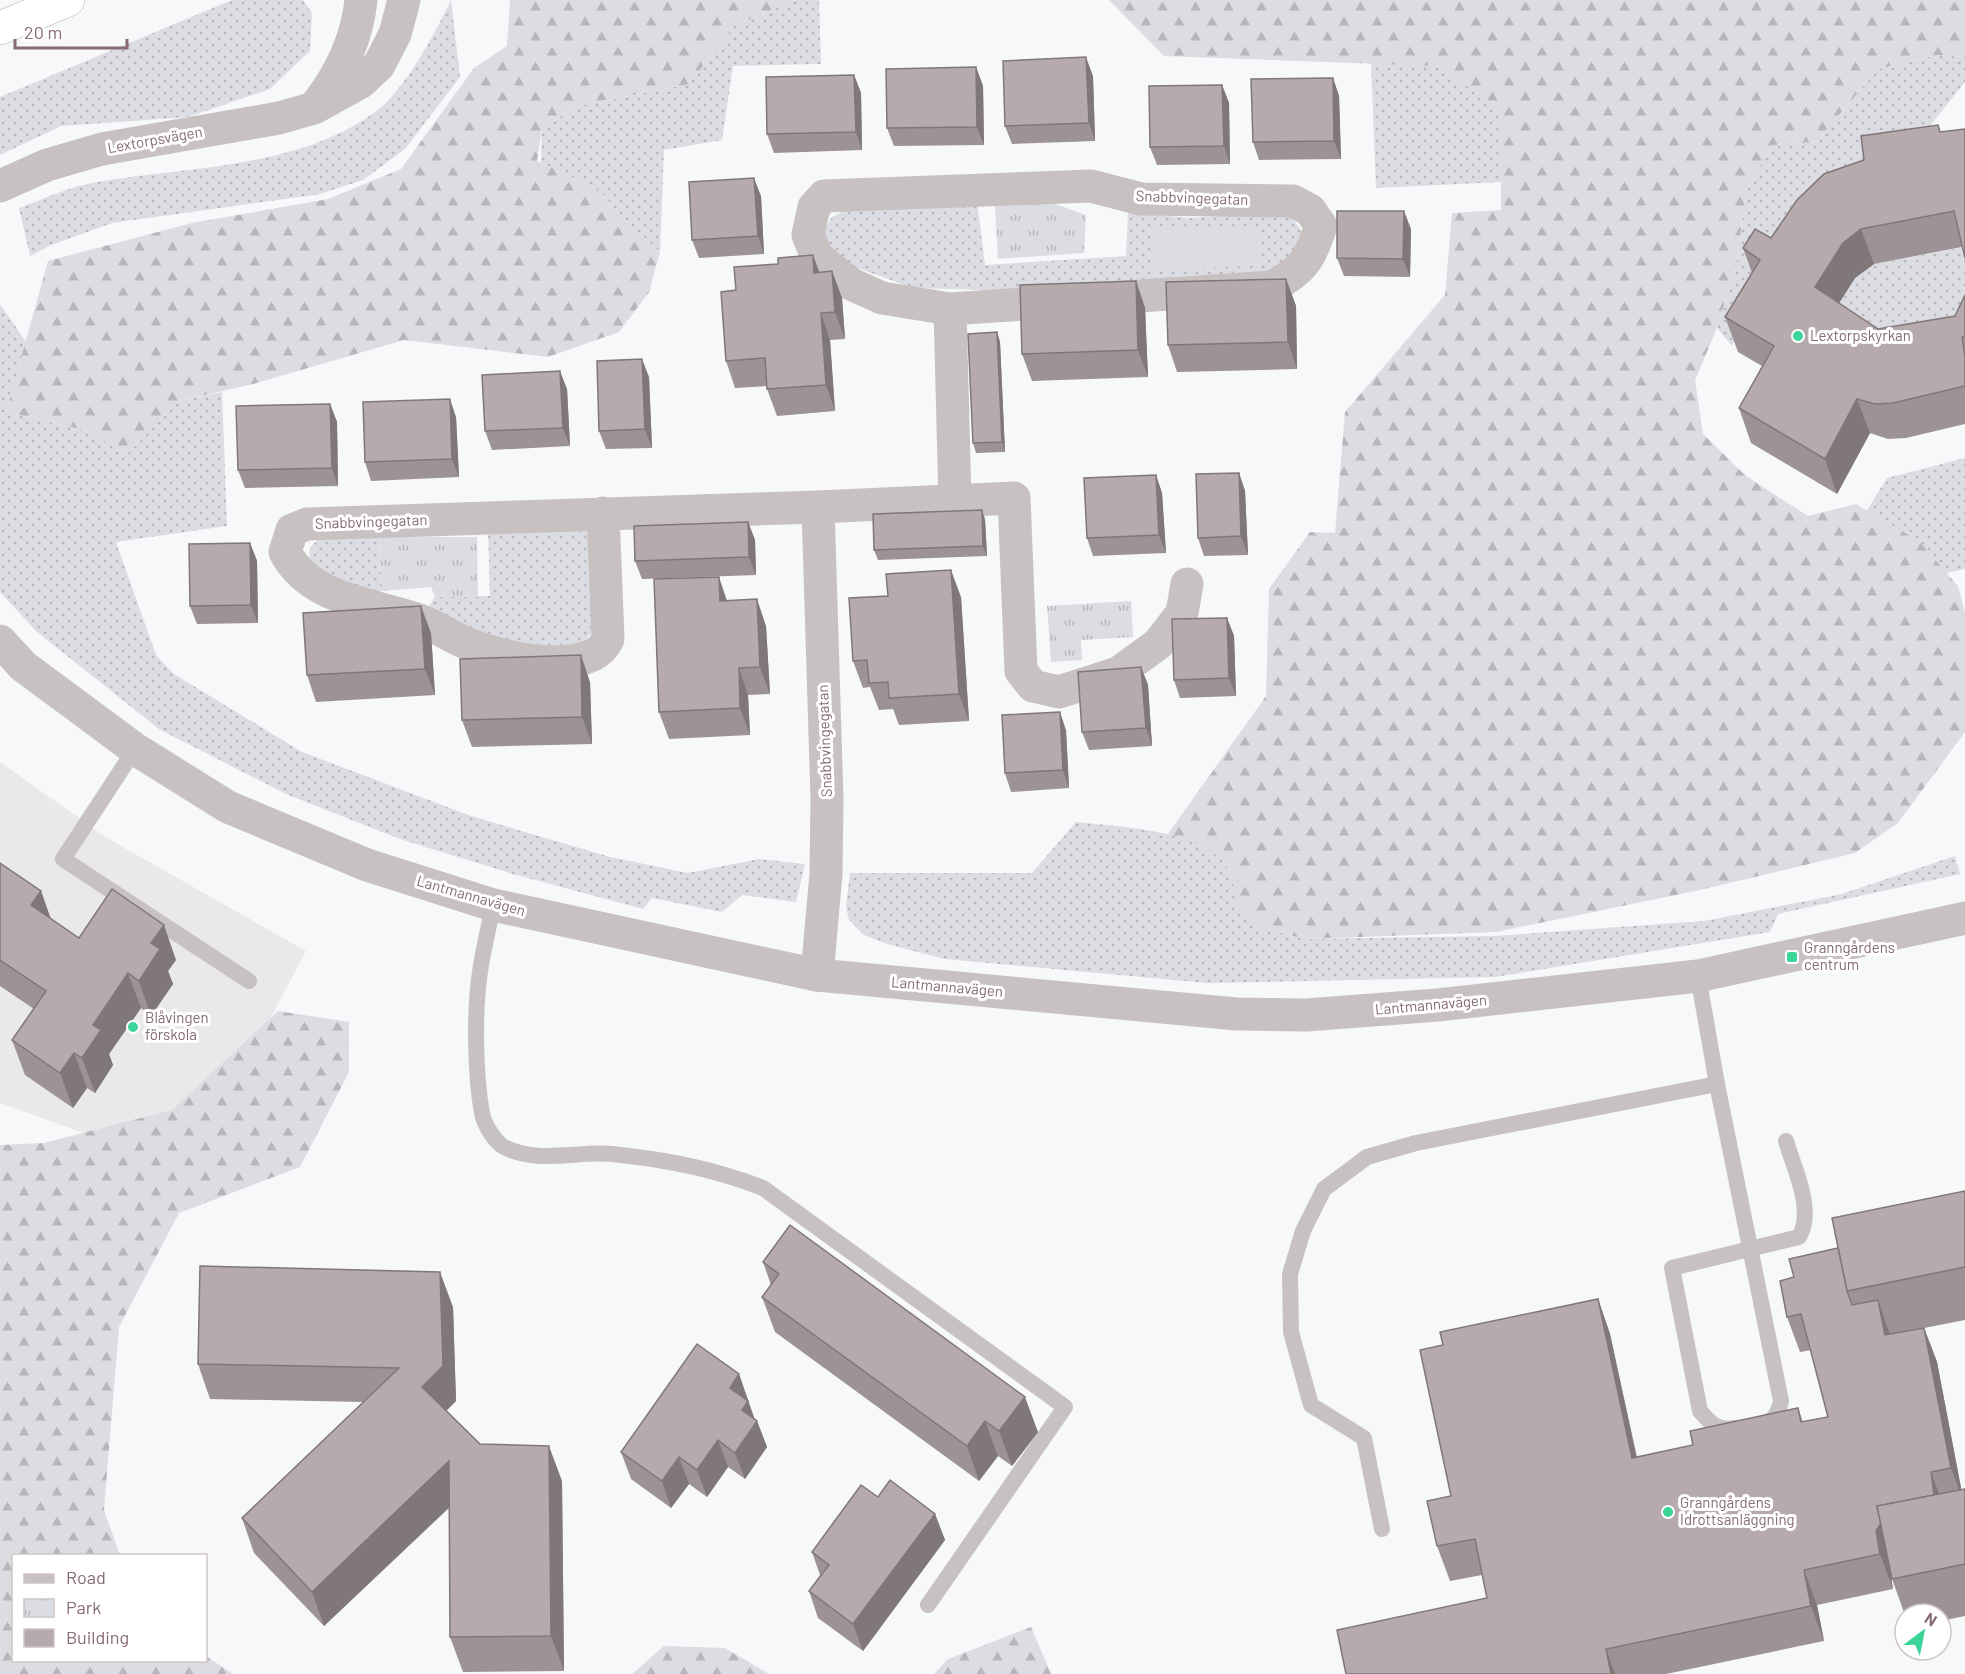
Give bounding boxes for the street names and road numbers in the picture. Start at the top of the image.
street label: Lextorpsvägen [106,122,204,156]
street label: Snabbvingegatan [1135,186,1249,208]
street label: Snabbvingegatan [314,510,428,532]
street label: Snabbvingegatan [813,684,835,798]
street label: Lantmannavägen [415,871,528,919]
street label: Lantmannavägen [890,972,1004,1000]
street label: Lantmannavägen [1374,990,1488,1018]

